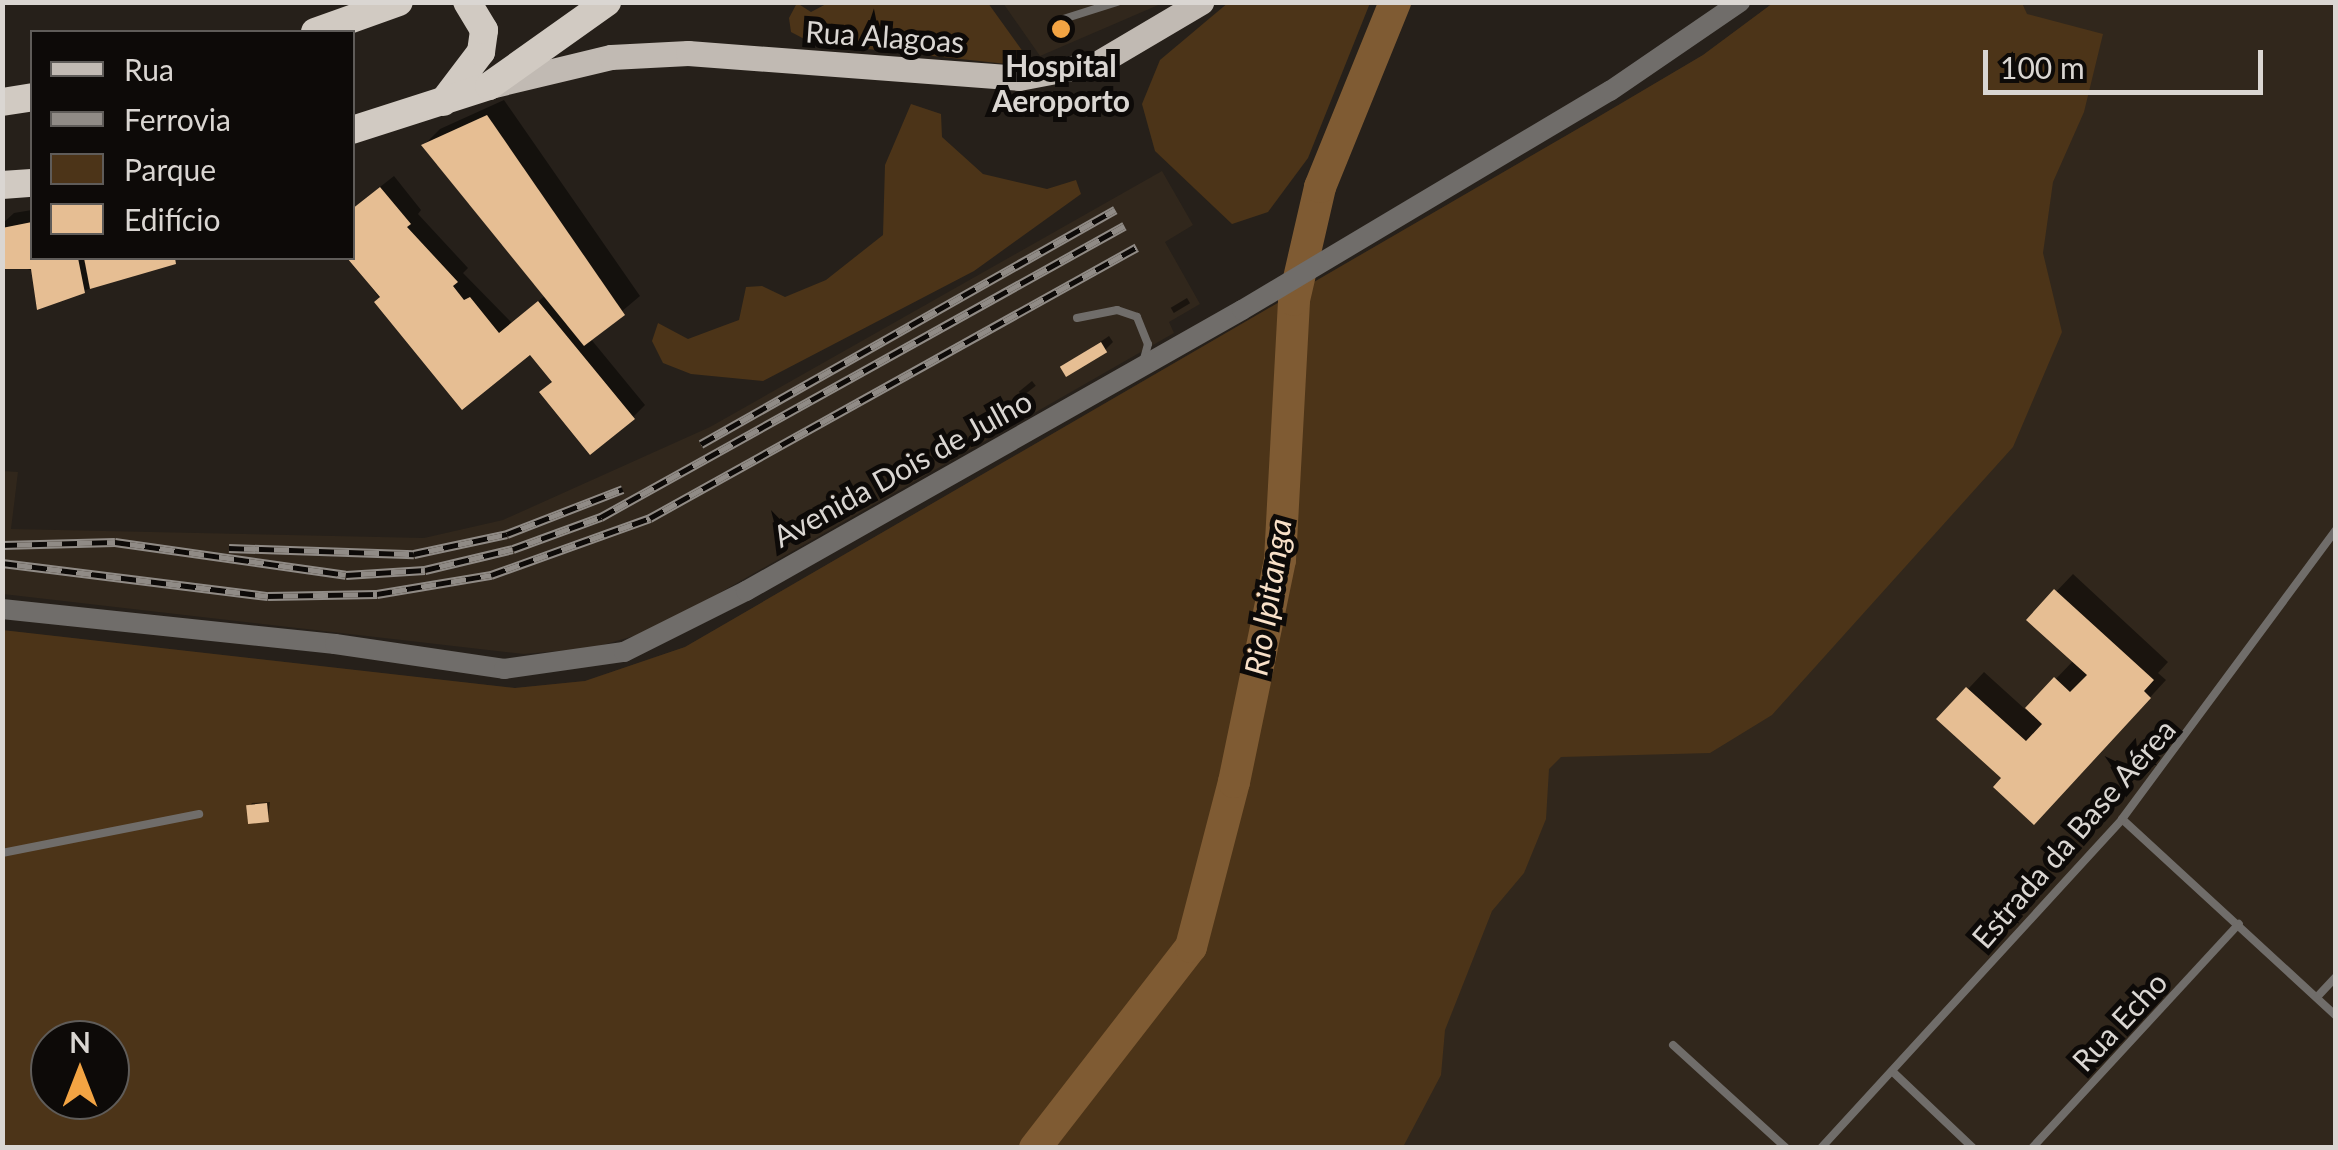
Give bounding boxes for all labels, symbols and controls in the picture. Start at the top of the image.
street label: Rua Alagoas [804,12,966,60]
marker: Hospital Aeroporto [1048,16,1074,42]
legend [30,30,355,260]
scale bar [1988,30,2268,92]
place label: Hospital Aeroporto [992,47,1130,118]
text: 100 m [2000,49,2085,85]
text: Rua [124,51,174,87]
text: Ferrovia [124,101,231,137]
text: Parque [124,151,216,187]
text: Edifício [124,201,220,237]
street label: Avenida Dois de Julho [766,382,1038,554]
water label: Rio Ipitanga [1237,516,1299,678]
street label: Estrada da Base Aérea [1963,711,2183,955]
street label: Rua Echo [2064,964,2174,1078]
north arrow [30,1020,130,1120]
text: N [69,1025,91,1059]

